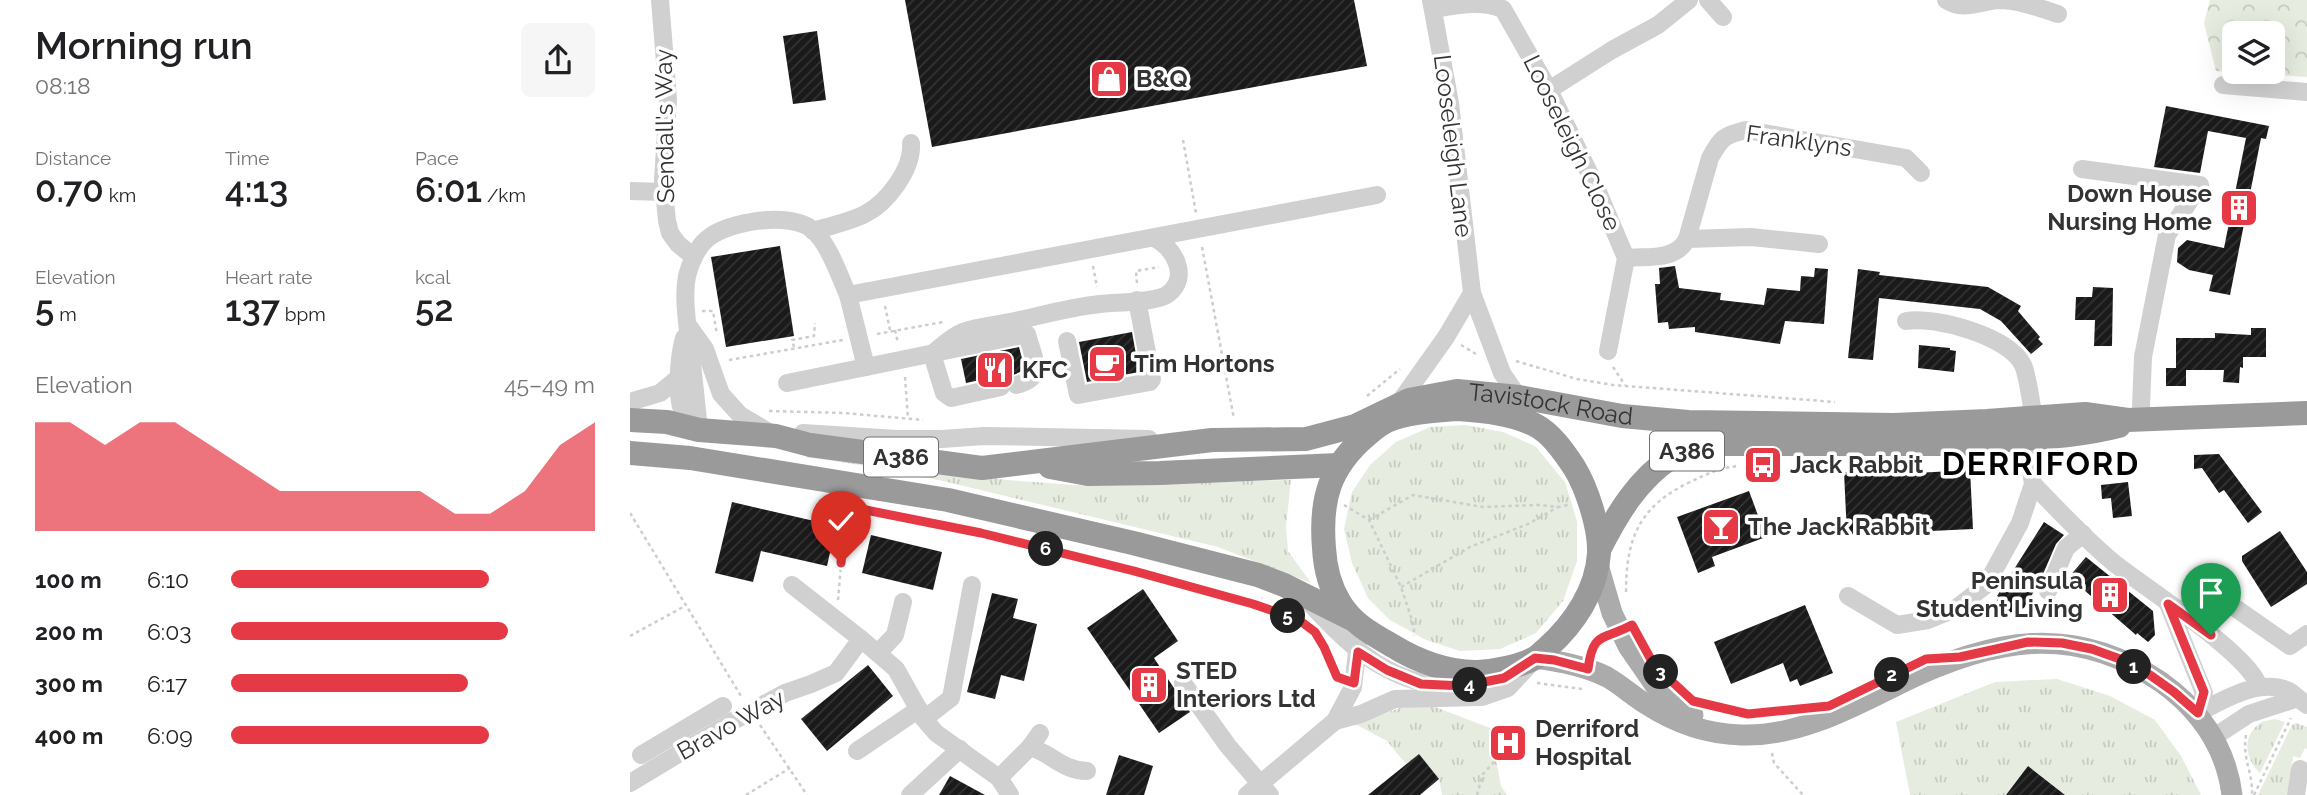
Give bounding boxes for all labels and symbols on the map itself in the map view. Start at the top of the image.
street label: Sendall's Way [649,49,680,203]
street label: Looseleigh Close [1517,50,1628,235]
street label: Looseleigh Lane [1428,53,1479,239]
shop icon: B&Q [1088,58,1130,100]
place label: B&Q [1136,64,1188,93]
street label: Franklyns [1745,119,1854,162]
place label: Down House Nursing Home [2047,179,2212,236]
building icon: Down House Nursing Home [2218,187,2260,229]
cafe icon: Tim Hortons [1086,343,1128,385]
restaurant icon: KFC [974,349,1016,391]
place label: Tim Hortons [1134,349,1275,378]
place label: KFC [1022,355,1069,384]
street label: Tavistock Road [1467,377,1634,431]
road number: A386 [1650,432,1724,471]
road number: A386 [864,438,938,477]
bus stop icon: Jack Rabbit [1742,444,1784,486]
district label: DERRIFORD [1942,445,2140,482]
place label: Jack Rabbit [1790,450,1923,479]
pin [811,491,871,563]
bar icon: The Jack Rabbit [1700,506,1742,548]
place label: The Jack Rabbit [1748,512,1930,541]
pin: 6 [1028,532,1064,566]
pin [2181,563,2241,635]
place label: Peninsula Student Living [1916,566,2083,623]
building icon: Peninsula Student Living [2089,574,2131,616]
pin: 5 [1270,598,1306,634]
pin: 1 [2116,650,2152,684]
pin: 3 [1644,654,1678,690]
place label: STED Interiors Ltd [1176,656,1316,713]
pin: 2 [1874,658,1910,692]
building icon: STED Interiors Ltd [1128,664,1170,706]
pin: 4 [1452,668,1488,702]
street label: Bravo Way [672,683,790,766]
place label: Derriford Hospital [1535,714,1639,771]
hospital icon: Derriford Hospital [1487,722,1529,764]

